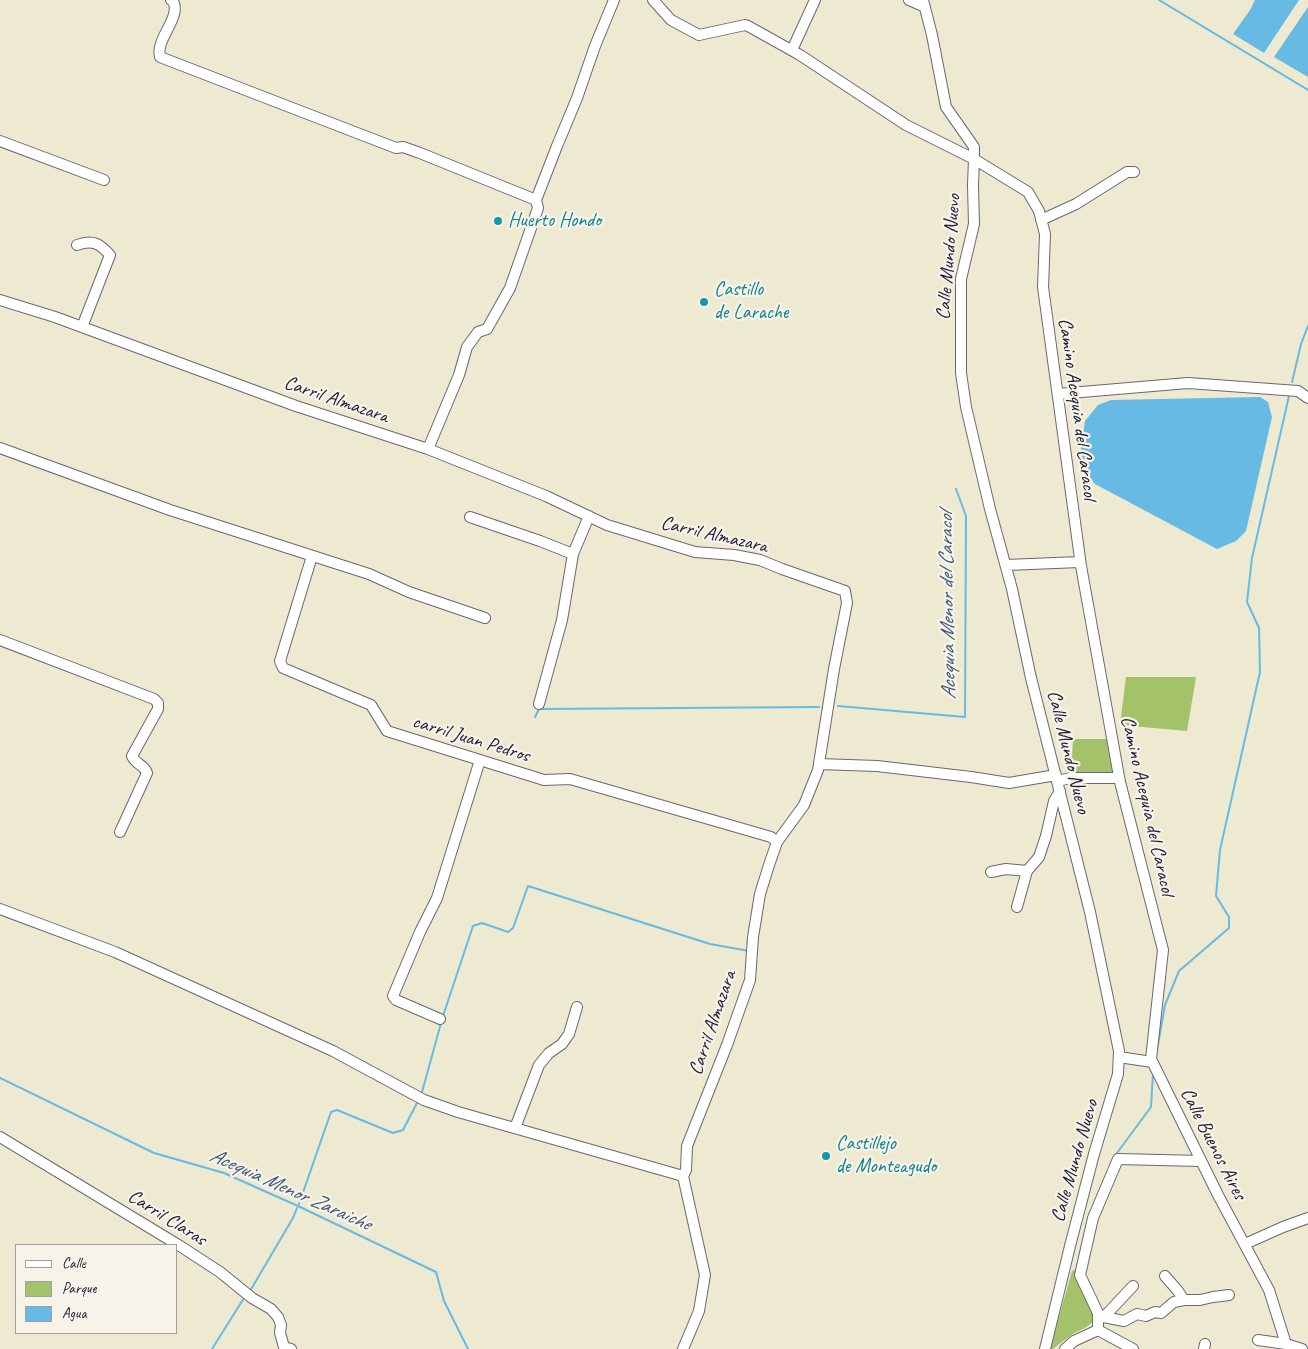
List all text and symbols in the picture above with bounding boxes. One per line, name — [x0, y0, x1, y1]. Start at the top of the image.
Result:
street label: Calle Mundo Nuevo — [932, 193, 966, 321]
place label: Huerto Hondo — [508, 209, 601, 233]
marker: Huerto Hondo — [492, 215, 504, 227]
place label: Castillo de Larache — [714, 278, 788, 325]
marker: Castillo de Larache — [698, 296, 710, 308]
street label: Camino Acequia del Caracol — [1052, 317, 1102, 501]
street label: Carril Almazara — [281, 371, 391, 429]
street label: Carril Almazara — [658, 511, 770, 559]
water label: Acequia Menor del Caracol — [934, 512, 962, 700]
street label: Calle Mundo Nuevo — [1041, 688, 1095, 816]
street label: carril Juan Pedros — [409, 710, 533, 768]
street label: Camino Acequia del Caracol — [1115, 714, 1179, 898]
street label: Carril Almazara — [684, 968, 742, 1078]
street label: Calle Buenos Aires — [1174, 1084, 1252, 1204]
street label: Calle Mundo Nuevo — [1046, 1097, 1104, 1225]
place label: Castillejo de Monteagudo — [836, 1132, 936, 1179]
water label: Acequia Menor Zaraiche — [206, 1143, 374, 1237]
marker: Castillejo de Monteagudo — [820, 1150, 832, 1162]
street label: Carril Claras — [123, 1184, 211, 1252]
legend — [15, 1244, 178, 1334]
text: Calle — [62, 1254, 86, 1273]
text: Parque — [62, 1279, 96, 1298]
text: Agua — [62, 1304, 86, 1323]

